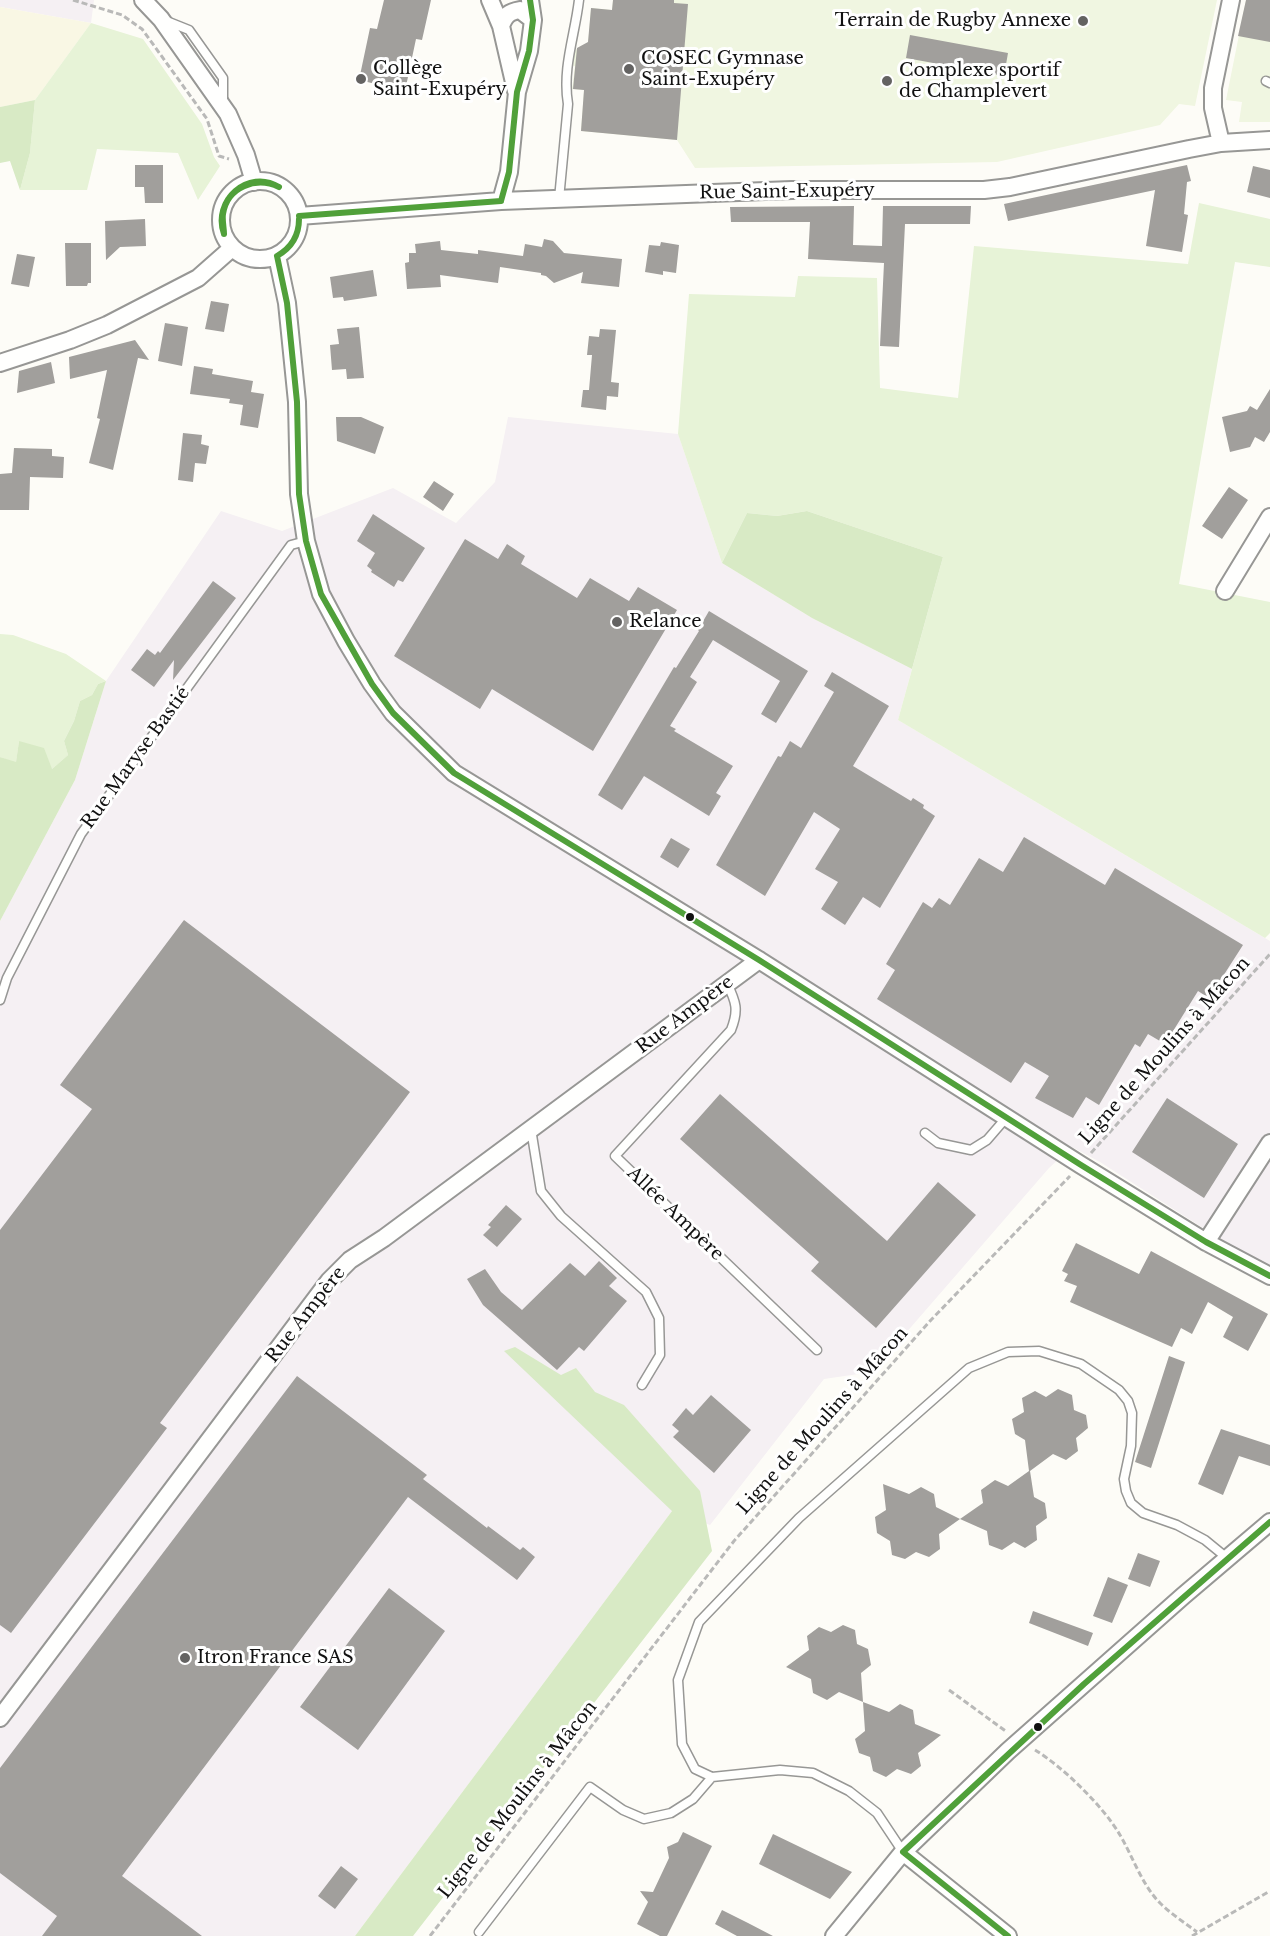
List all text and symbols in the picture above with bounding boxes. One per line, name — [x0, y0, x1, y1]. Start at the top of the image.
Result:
place label: Terrain de Rugby Annexe — [835, 10, 1071, 32]
marker: Terrain de Rugby Annexe — [1076, 14, 1090, 28]
place label: COSEC Gymnase Saint-Exupéry — [641, 48, 804, 90]
place label: Collège Saint-Exupéry — [373, 58, 507, 100]
place label: Complexe sportif de Champlevert — [899, 60, 1060, 103]
marker: COSEC Gymnase Saint-Exupéry — [622, 62, 636, 76]
marker: Collège Saint-Exupéry — [354, 72, 368, 86]
marker: Complexe sportif de Champlevert — [880, 74, 894, 88]
street label: Rue Saint-Exupéry — [699, 180, 875, 204]
place label: Relance — [629, 611, 702, 633]
marker: Relance — [610, 615, 624, 629]
street label: Rue Maryse Bastié — [77, 683, 195, 833]
unlabelled marker — [684, 911, 696, 923]
street label: Ligne de Moulins à Mâcon — [1075, 953, 1255, 1149]
street label: Rue Ampère — [632, 971, 738, 1059]
street label: Allée Ampère — [622, 1163, 728, 1265]
street label: Rue Ampère — [262, 1263, 350, 1367]
street label: Ligne de Moulins à Mâcon — [733, 1323, 913, 1519]
place label: Itron France SAS — [197, 1647, 354, 1669]
marker: Itron France SAS — [178, 1651, 192, 1665]
street label: Ligne de Moulins à Mâcon — [434, 1697, 602, 1903]
unlabelled marker — [1032, 1721, 1044, 1733]

